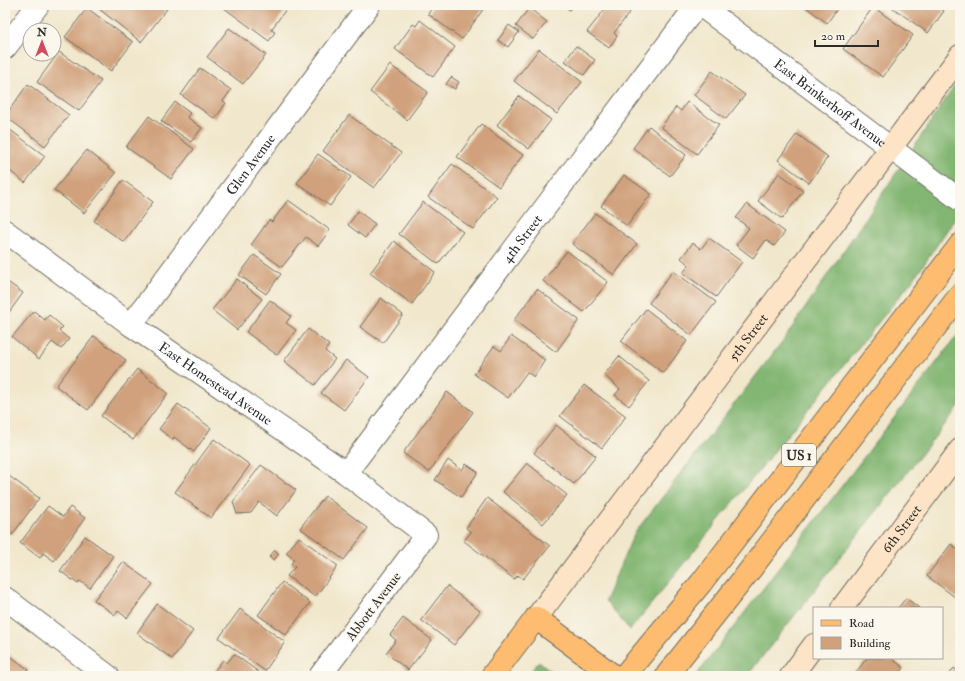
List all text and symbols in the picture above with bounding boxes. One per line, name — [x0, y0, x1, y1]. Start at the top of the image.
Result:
north arrow — [22, 22, 62, 62]
scale bar — [815, 22, 878, 48]
text: N — [36, 26, 48, 39]
text: 20 m — [821, 29, 846, 44]
street label: East Brinkerhoff Avenue — [770, 55, 890, 151]
street label: Glen Avenue — [222, 131, 279, 199]
street label: 4th Street — [499, 211, 546, 266]
street label: 5th Street — [725, 310, 772, 364]
street label: East Homestead Avenue — [155, 339, 276, 429]
road number: US 1 — [782, 444, 816, 466]
street label: 6th Street — [878, 501, 925, 556]
street label: Abbott Avenue — [341, 568, 405, 645]
legend — [813, 607, 943, 659]
text: Road — [849, 616, 874, 631]
text: Building — [849, 636, 892, 651]

